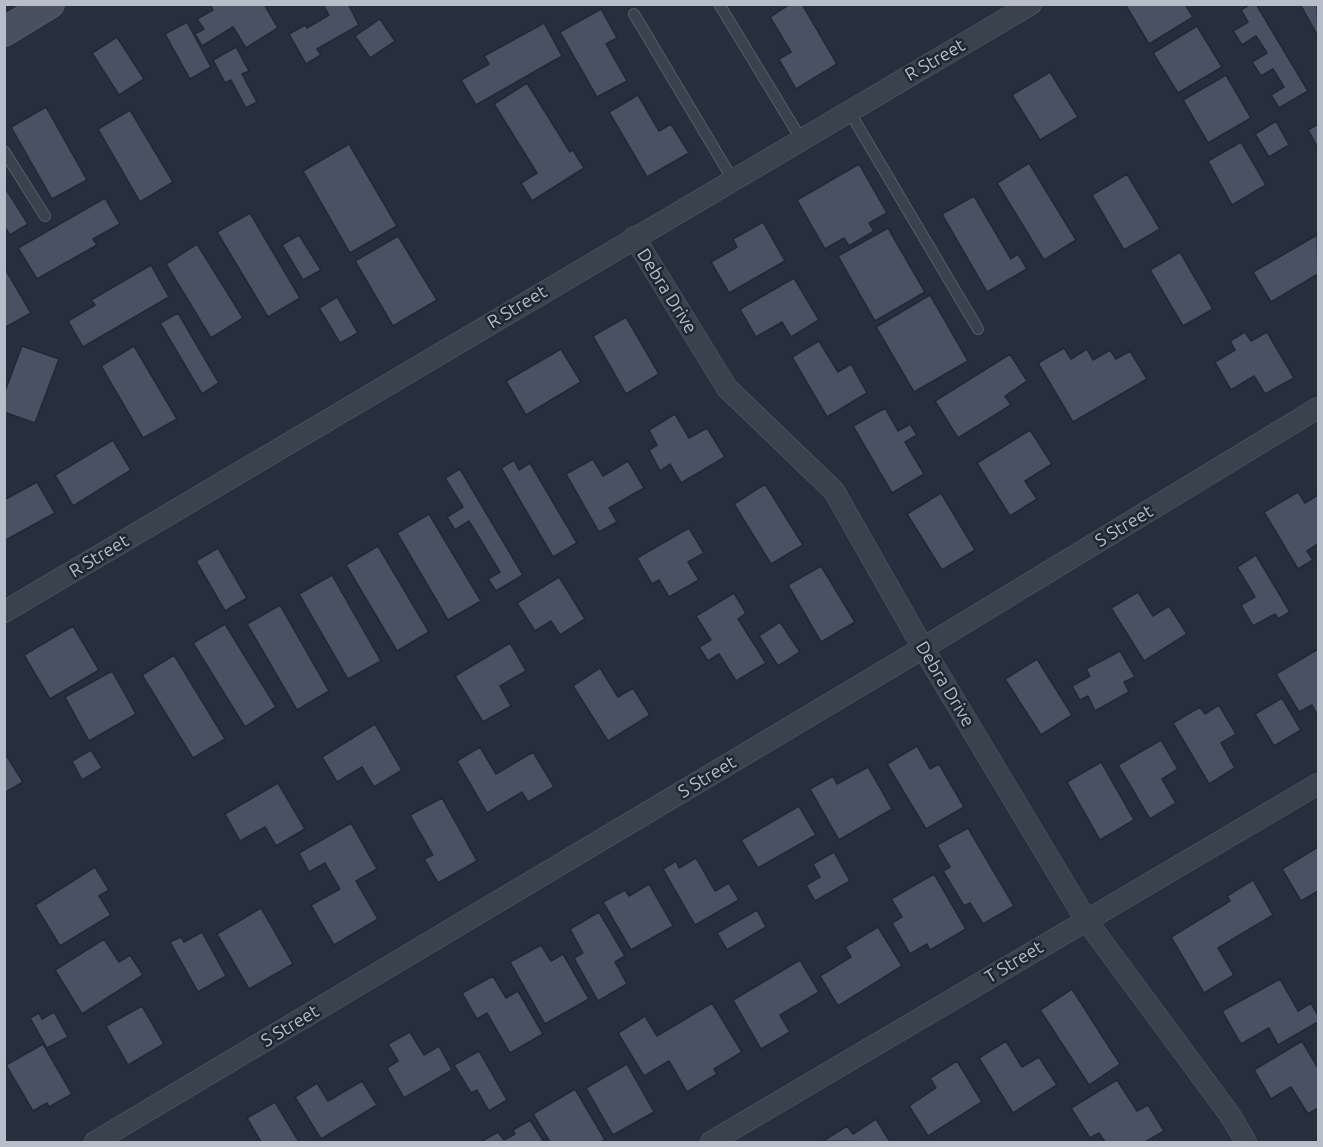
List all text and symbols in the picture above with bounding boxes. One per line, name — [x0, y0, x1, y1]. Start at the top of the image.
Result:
street label: R Street — [901, 34, 969, 86]
street label: Debra Drive — [632, 245, 702, 337]
street label: R Street — [483, 281, 551, 333]
street label: S Street — [1091, 500, 1157, 552]
street label: R Street — [65, 530, 133, 582]
street label: Debra Drive — [911, 637, 979, 731]
street label: S Street — [674, 751, 740, 803]
street label: T Street — [981, 936, 1047, 988]
street label: S Street — [257, 1000, 323, 1052]

